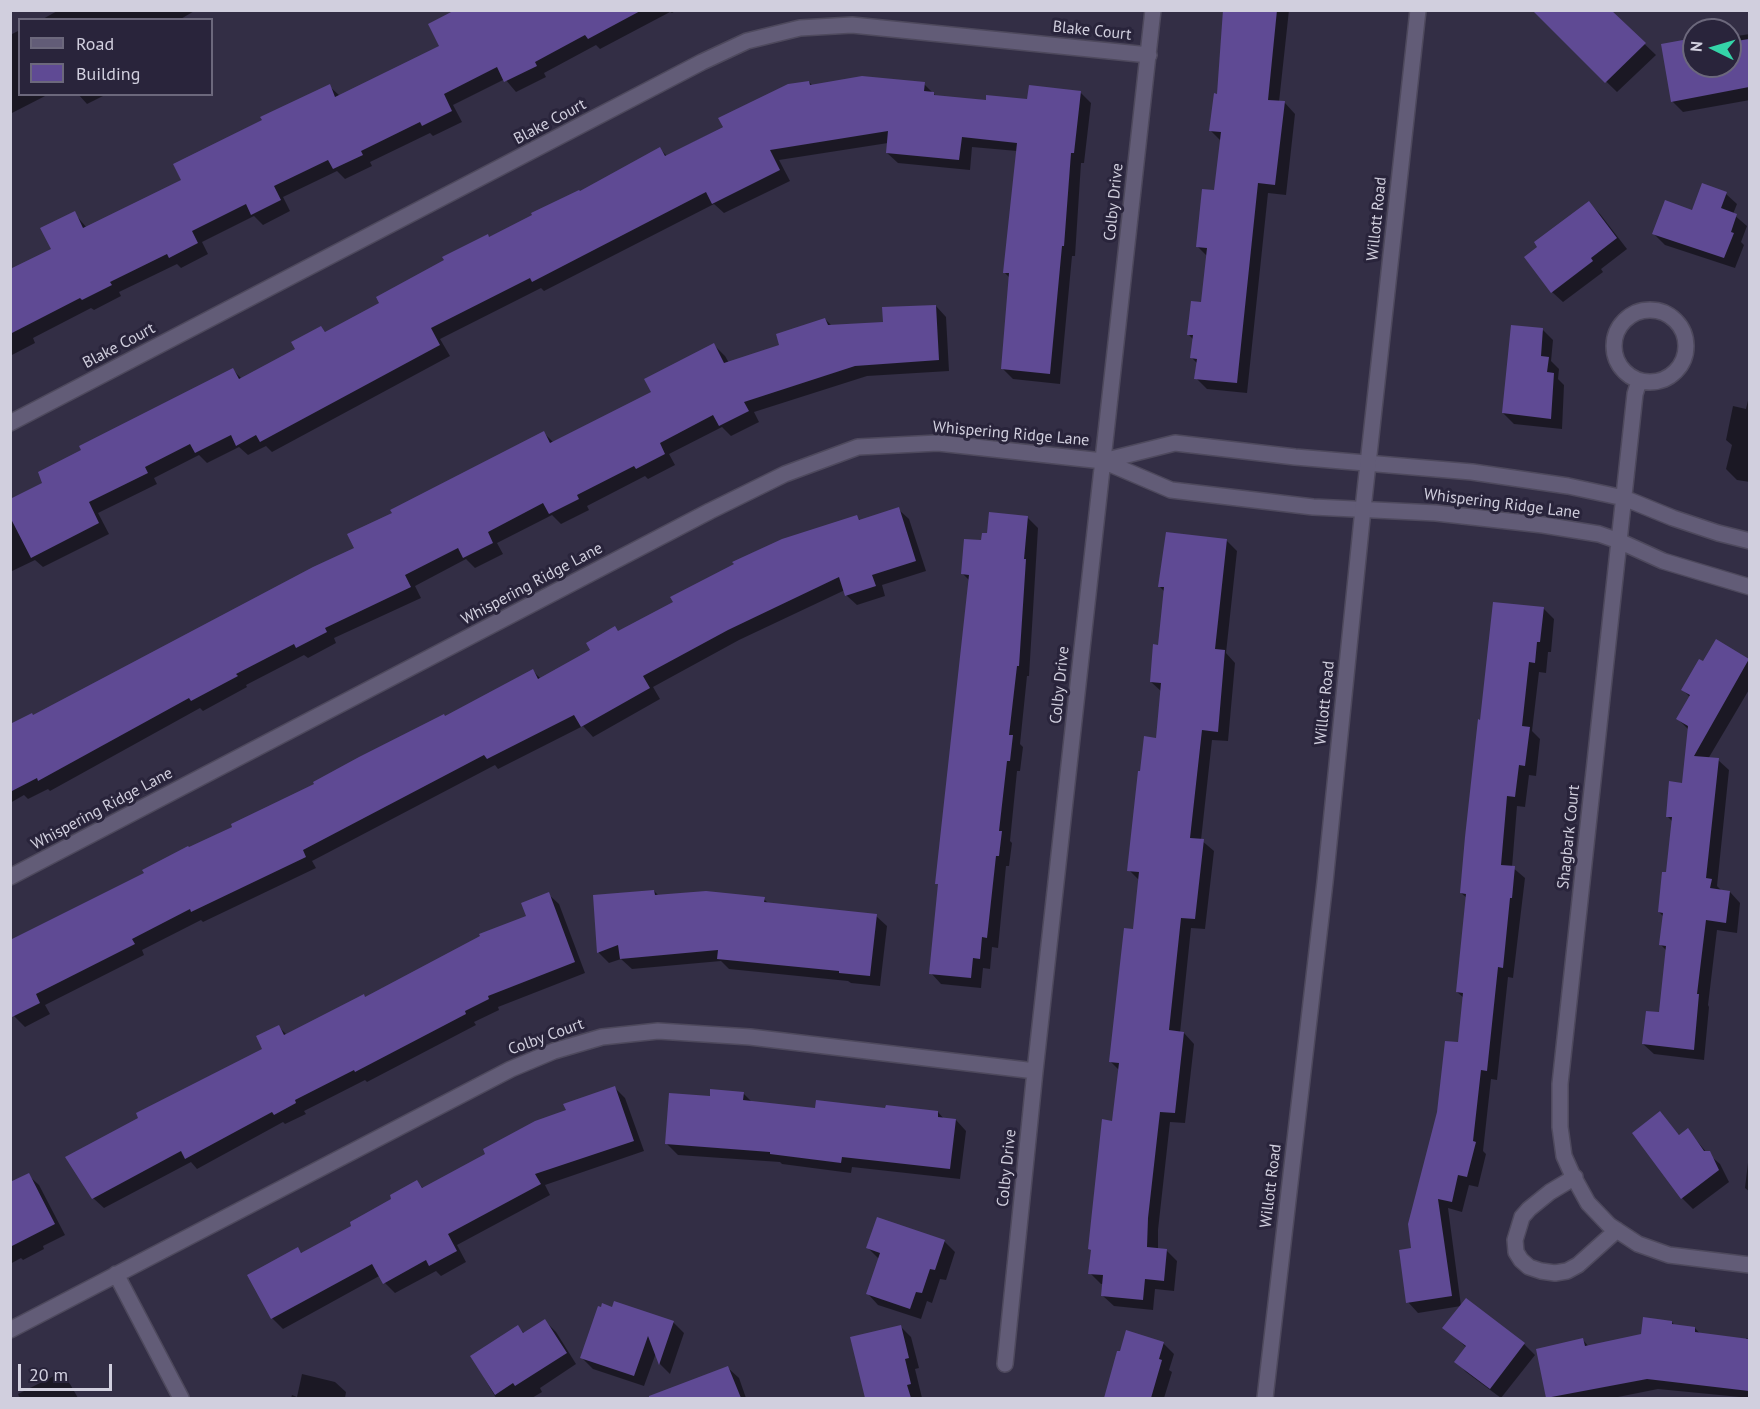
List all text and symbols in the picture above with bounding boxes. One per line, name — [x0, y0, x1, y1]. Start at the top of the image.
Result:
street label: Blake Court — [1052, 17, 1132, 45]
legend — [18, 18, 213, 96]
north arrow — [1682, 18, 1742, 78]
text: Road — [76, 32, 114, 55]
text: N — [1686, 41, 1706, 53]
text: Building — [76, 62, 140, 85]
street label: Blake Court — [511, 95, 589, 149]
street label: Colby Drive — [1100, 162, 1128, 242]
street label: Willott Road — [1363, 176, 1391, 262]
street label: Blake Court — [80, 319, 158, 373]
street label: Whispering Ridge Lane — [932, 418, 1090, 450]
street label: Whispering Ridge Lane — [1423, 485, 1581, 523]
street label: Whispering Ridge Lane — [458, 539, 606, 629]
street label: Colby Drive — [1046, 645, 1074, 725]
street label: Willott Road — [1311, 660, 1339, 746]
street label: Whispering Ridge Lane — [28, 764, 176, 854]
street label: Shagbark Court — [1554, 784, 1584, 890]
street label: Colby Court — [506, 1014, 586, 1060]
street label: Colby Drive — [993, 1128, 1021, 1208]
street label: Willott Road — [1256, 1143, 1286, 1229]
scale bar — [21, 1352, 116, 1390]
text: 20 m — [29, 1363, 68, 1386]

